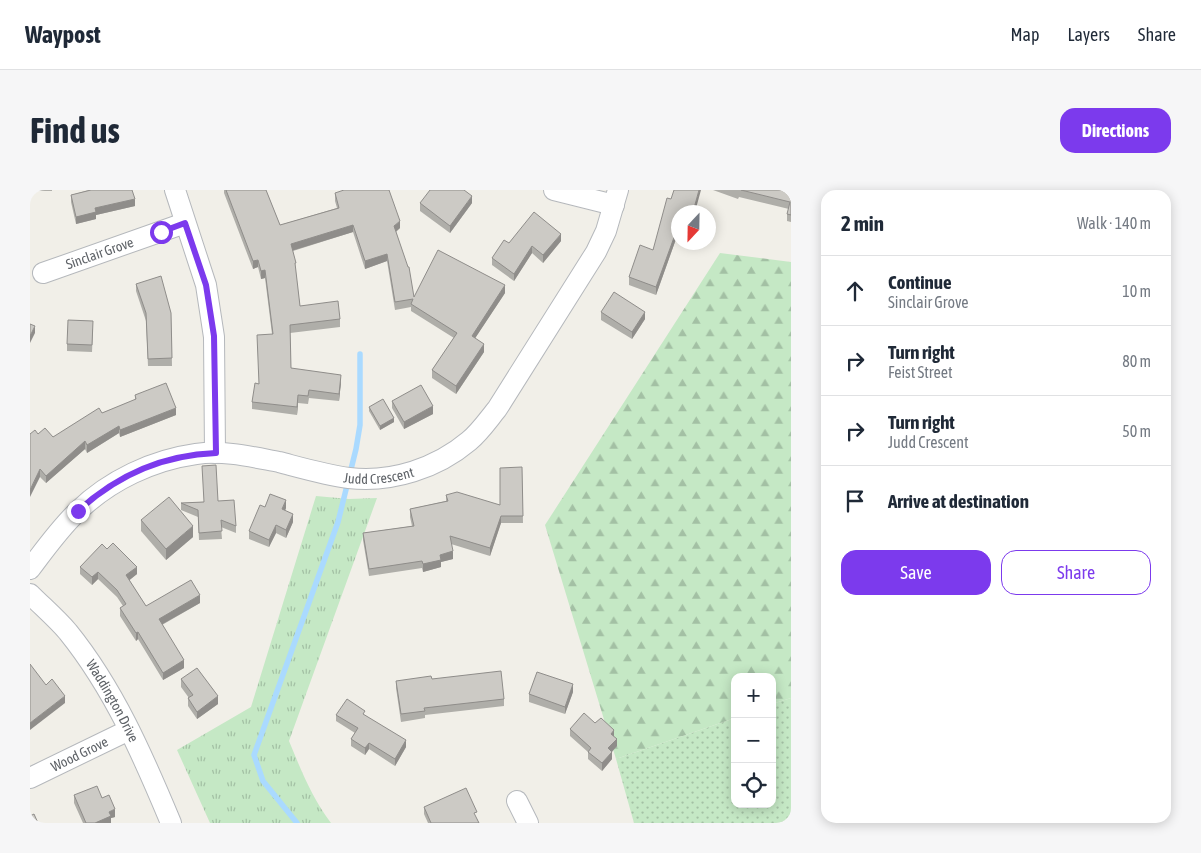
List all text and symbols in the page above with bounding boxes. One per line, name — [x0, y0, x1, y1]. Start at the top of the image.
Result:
text: Waypost — [25, 21, 101, 48]
text: Map — [1010, 24, 1039, 45]
text: Layers — [1067, 24, 1110, 45]
text: Share — [1138, 24, 1176, 45]
button: Directions — [1060, 108, 1171, 153]
text: Find us — [30, 110, 120, 150]
north arrow — [671, 205, 716, 250]
text: 2 min — [841, 211, 884, 235]
text: Walk · 140 m — [1077, 214, 1151, 232]
route start — [150, 221, 173, 244]
street label: Sinclair Grove — [64, 234, 136, 272]
text: Continue — [888, 271, 952, 293]
icon: ahead — [841, 277, 869, 305]
text: 10 m — [1122, 282, 1151, 300]
text: Sinclair Grove — [888, 293, 969, 311]
text: Turn right — [888, 341, 955, 363]
icon: right — [841, 347, 869, 375]
text: 80 m — [1122, 352, 1151, 370]
text: Feist Street — [888, 363, 953, 381]
text: Turn right — [888, 411, 955, 433]
icon: right — [841, 417, 869, 445]
text: 50 m — [1122, 422, 1151, 440]
text: Judd Crescent — [888, 433, 969, 451]
street label: Judd Crescent — [342, 464, 416, 487]
icon: arrive — [841, 487, 869, 515]
text: Arrive at destination — [888, 490, 1029, 512]
route end — [67, 500, 90, 523]
button: Save — [841, 550, 991, 595]
button: Share — [1001, 550, 1151, 595]
street label: Waddington Drive — [83, 657, 142, 745]
map controls — [731, 673, 776, 808]
button: + — [731, 673, 776, 718]
button: − — [731, 718, 776, 763]
street label: Wood Grove — [48, 733, 111, 775]
button: locate — [731, 763, 776, 808]

